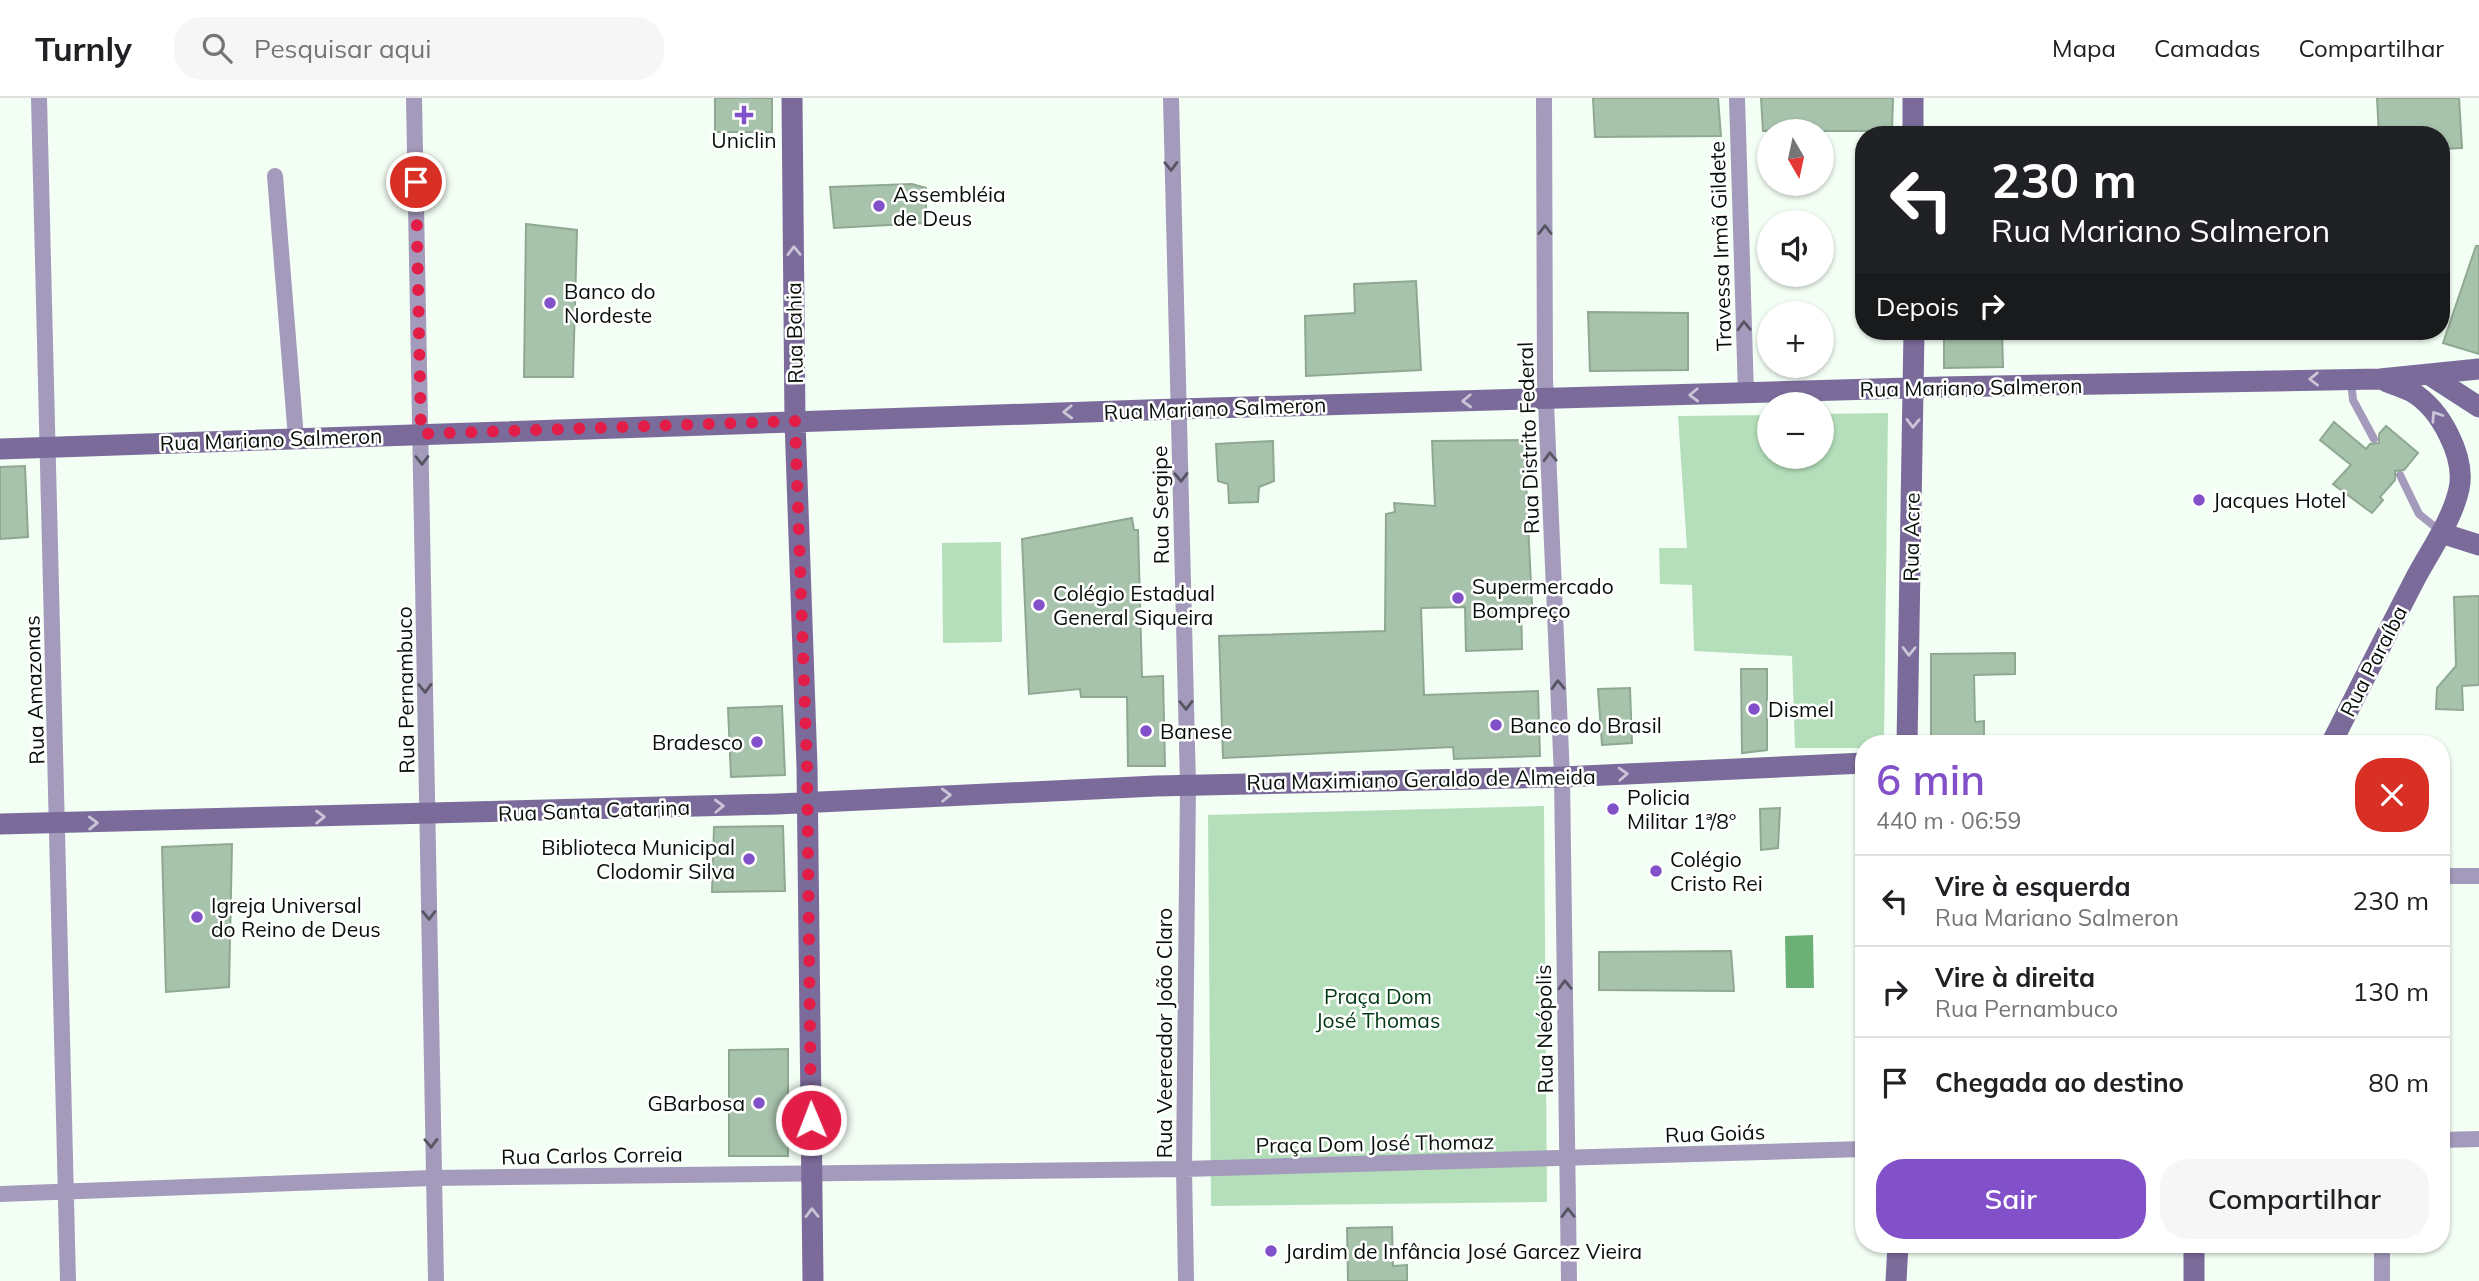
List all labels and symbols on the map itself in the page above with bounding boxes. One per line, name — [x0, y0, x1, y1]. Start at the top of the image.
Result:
marker: Uniclin — [734, 105, 754, 125]
north arrow — [1757, 119, 1834, 196]
place label: Uniclin — [711, 127, 777, 153]
street label: Travessa Irmã Gildete — [1703, 141, 1737, 351]
pin — [386, 152, 446, 212]
one-way arrow — [1164, 161, 1179, 172]
place label: Assembléia de Deus — [893, 181, 1006, 231]
marker: Assembléia de Deus — [871, 198, 887, 214]
one-way arrow — [1537, 224, 1553, 235]
one-way arrow — [786, 245, 802, 255]
place label: Banco do Nordeste — [564, 278, 655, 328]
street label: Rua Bahia — [780, 282, 808, 384]
marker: Banco do Nordeste — [542, 295, 558, 311]
one-way arrow — [1736, 320, 1751, 331]
street label: Rua Distrito Federal — [1512, 341, 1544, 535]
one-way arrow — [2308, 371, 2318, 387]
street label: Rua Mariano Salmeron — [1859, 372, 2083, 402]
one-way arrow — [1689, 387, 1699, 403]
street label: Rua Mariano Salmeron — [1103, 391, 1327, 425]
one-way arrow — [1461, 393, 1472, 409]
one-way arrow — [1062, 405, 1073, 420]
one-way arrow — [2432, 411, 2444, 424]
one-way arrow — [1905, 419, 1921, 429]
street label: Rua Mariano Salmeron — [159, 422, 383, 456]
street label: Rua Sergipe — [1146, 446, 1174, 564]
one-way arrow — [1542, 451, 1557, 462]
one-way arrow — [414, 455, 429, 466]
one-way arrow — [1173, 472, 1188, 483]
place label: Jacques Hotel — [2213, 487, 2346, 513]
street label: Rua Acre — [1897, 492, 1925, 582]
marker: Jacques Hotel — [2191, 492, 2207, 508]
place label: Supermercado Bompreço — [1472, 573, 1614, 623]
place label: Colégio Estadual General Siqueira — [1053, 580, 1215, 630]
marker: Supermercado Bompreço — [1450, 590, 1466, 606]
marker: Colégio Estadual General Siqueira — [1031, 597, 1047, 613]
street label: Rua Paraíba — [2334, 601, 2412, 721]
street label: Rua Pernambuco — [391, 606, 419, 774]
street label: Rua Amazonas — [18, 615, 50, 765]
one-way arrow — [1901, 646, 1916, 657]
one-way arrow — [1551, 679, 1566, 690]
one-way arrow — [418, 682, 433, 693]
place label: Dismel — [1768, 696, 1834, 722]
one-way arrow — [1178, 700, 1194, 710]
marker: Dismel — [1746, 701, 1762, 717]
place label: Banco do Brasil — [1510, 712, 1662, 738]
marker: Banco do Brasil — [1488, 717, 1504, 733]
place label: Banese — [1160, 718, 1232, 744]
marker: Banese — [1138, 723, 1154, 739]
place label: Bradesco — [652, 729, 743, 755]
marker: Bradesco — [749, 734, 765, 750]
street label: Rua Maximiano Geraldo de Almeida — [1246, 763, 1596, 795]
one-way arrow — [1618, 767, 1629, 782]
place label: Policia Militar 1ª/8º — [1627, 784, 1736, 834]
one-way arrow — [941, 788, 952, 803]
street label: Rua Santa Catarina — [497, 794, 691, 826]
one-way arrow — [714, 798, 725, 813]
marker: Policia Militar 1ª/8º — [1605, 801, 1621, 817]
one-way arrow — [315, 810, 326, 825]
one-way arrow — [87, 815, 98, 830]
place label: Biblioteca Municipal Clodomir Silva — [541, 834, 735, 884]
place label: Colégio Cristo Rei — [1670, 846, 1763, 896]
marker: Biblioteca Municipal Clodomir Silva — [741, 851, 757, 867]
marker: Colégio Cristo Rei — [1648, 863, 1664, 879]
place label: Igreja Universal do Reino de Deus — [211, 892, 381, 942]
street label: Rua Veereador João Claro — [1151, 908, 1177, 1158]
marker: Igreja Universal do Reino de Deus — [189, 909, 205, 925]
one-way arrow — [421, 910, 437, 921]
street label: Rua Neópolis — [1530, 964, 1558, 1094]
one-way arrow — [1557, 980, 1573, 990]
park label: Praça Dom José Thomas — [1316, 983, 1440, 1033]
position arrow — [774, 1083, 848, 1157]
place label: GBarbosa — [648, 1090, 745, 1116]
marker: GBarbosa — [751, 1095, 767, 1111]
street label: Rua Goiás — [1665, 1118, 1765, 1148]
street label: Praça Dom José Thomaz — [1255, 1128, 1495, 1158]
one-way arrow — [423, 1138, 439, 1148]
street label: Rua Carlos Correia — [501, 1140, 683, 1170]
one-way arrow — [804, 1207, 819, 1218]
one-way arrow — [1561, 1207, 1576, 1218]
place label: Jardim de Infância José Garcez Vieira — [1285, 1238, 1642, 1264]
marker: Jardim de Infância José Garcez Vieira — [1263, 1243, 1279, 1259]

